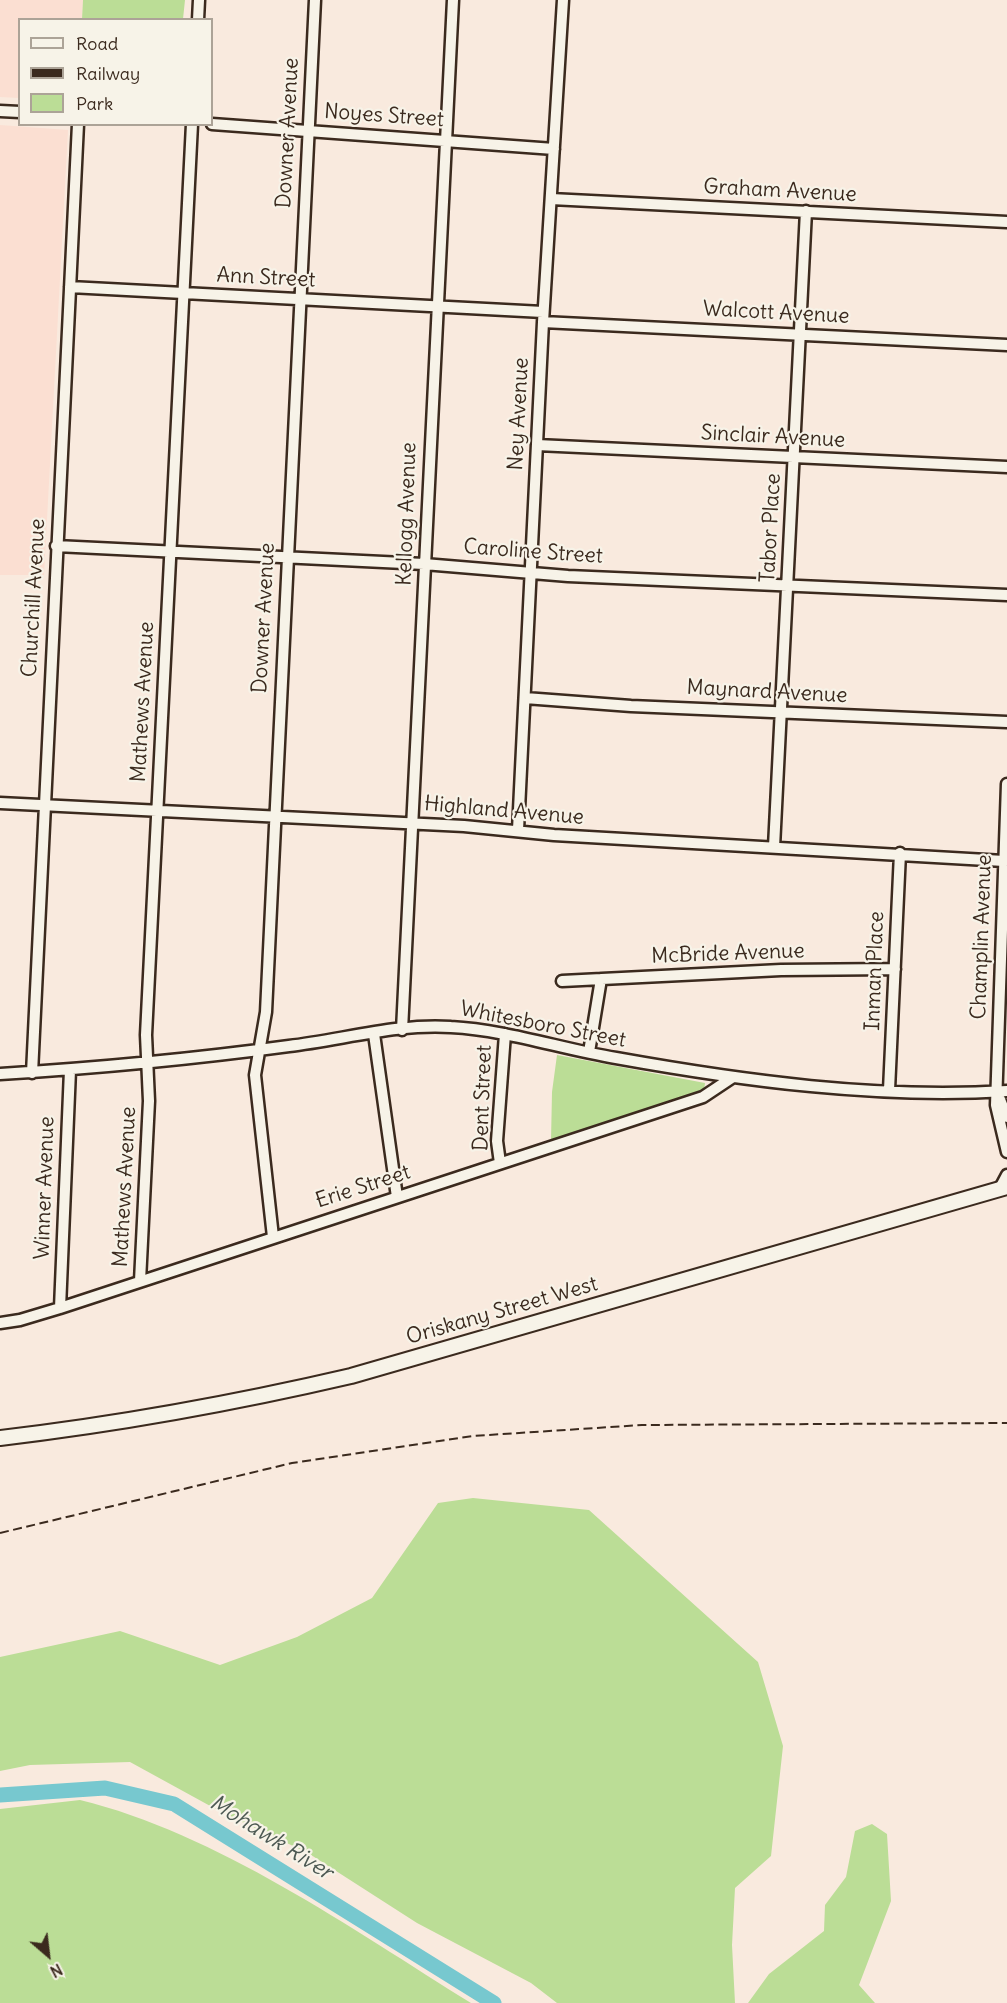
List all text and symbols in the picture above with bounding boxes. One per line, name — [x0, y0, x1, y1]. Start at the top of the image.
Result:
legend — [18, 18, 213, 126]
text: Road — [76, 32, 118, 55]
street label: Downer Avenue — [271, 57, 305, 209]
text: Railway — [76, 62, 140, 85]
text: Park — [76, 92, 113, 115]
street label: Noyes Street — [323, 99, 445, 133]
street label: Graham Avenue — [703, 174, 857, 208]
street label: Ann Street — [216, 263, 316, 293]
street label: Walcott Avenue — [702, 297, 850, 329]
street label: Ney Avenue — [503, 357, 535, 471]
street label: Sinclair Avenue — [700, 421, 846, 453]
street label: Kellogg Avenue — [392, 442, 422, 586]
street label: Tabor Place — [756, 473, 786, 583]
street label: Churchill Avenue — [17, 518, 51, 678]
street label: Caroline Street — [462, 535, 604, 569]
street label: Downer Avenue — [247, 542, 281, 694]
street label: Mathews Avenue — [126, 621, 160, 783]
street label: Maynard Avenue — [686, 675, 848, 709]
street label: Highland Avenue — [423, 791, 585, 831]
street label: Champlin Avenue — [967, 854, 997, 1020]
street label: Inman Place — [860, 911, 890, 1031]
street label: McBride Avenue — [651, 939, 805, 969]
street label: Whitesboro Street — [458, 997, 628, 1053]
street label: Dent Street — [469, 1044, 497, 1152]
street label: Mathews Avenue — [108, 1106, 142, 1268]
street label: Winner Avenue — [30, 1116, 60, 1260]
street label: Erie Street — [313, 1160, 413, 1214]
street label: Oriskany Street West — [403, 1272, 601, 1350]
water label: Mohawk River — [205, 1790, 337, 1886]
north arrow — [18, 1925, 78, 1985]
text: N — [47, 1959, 66, 1982]

